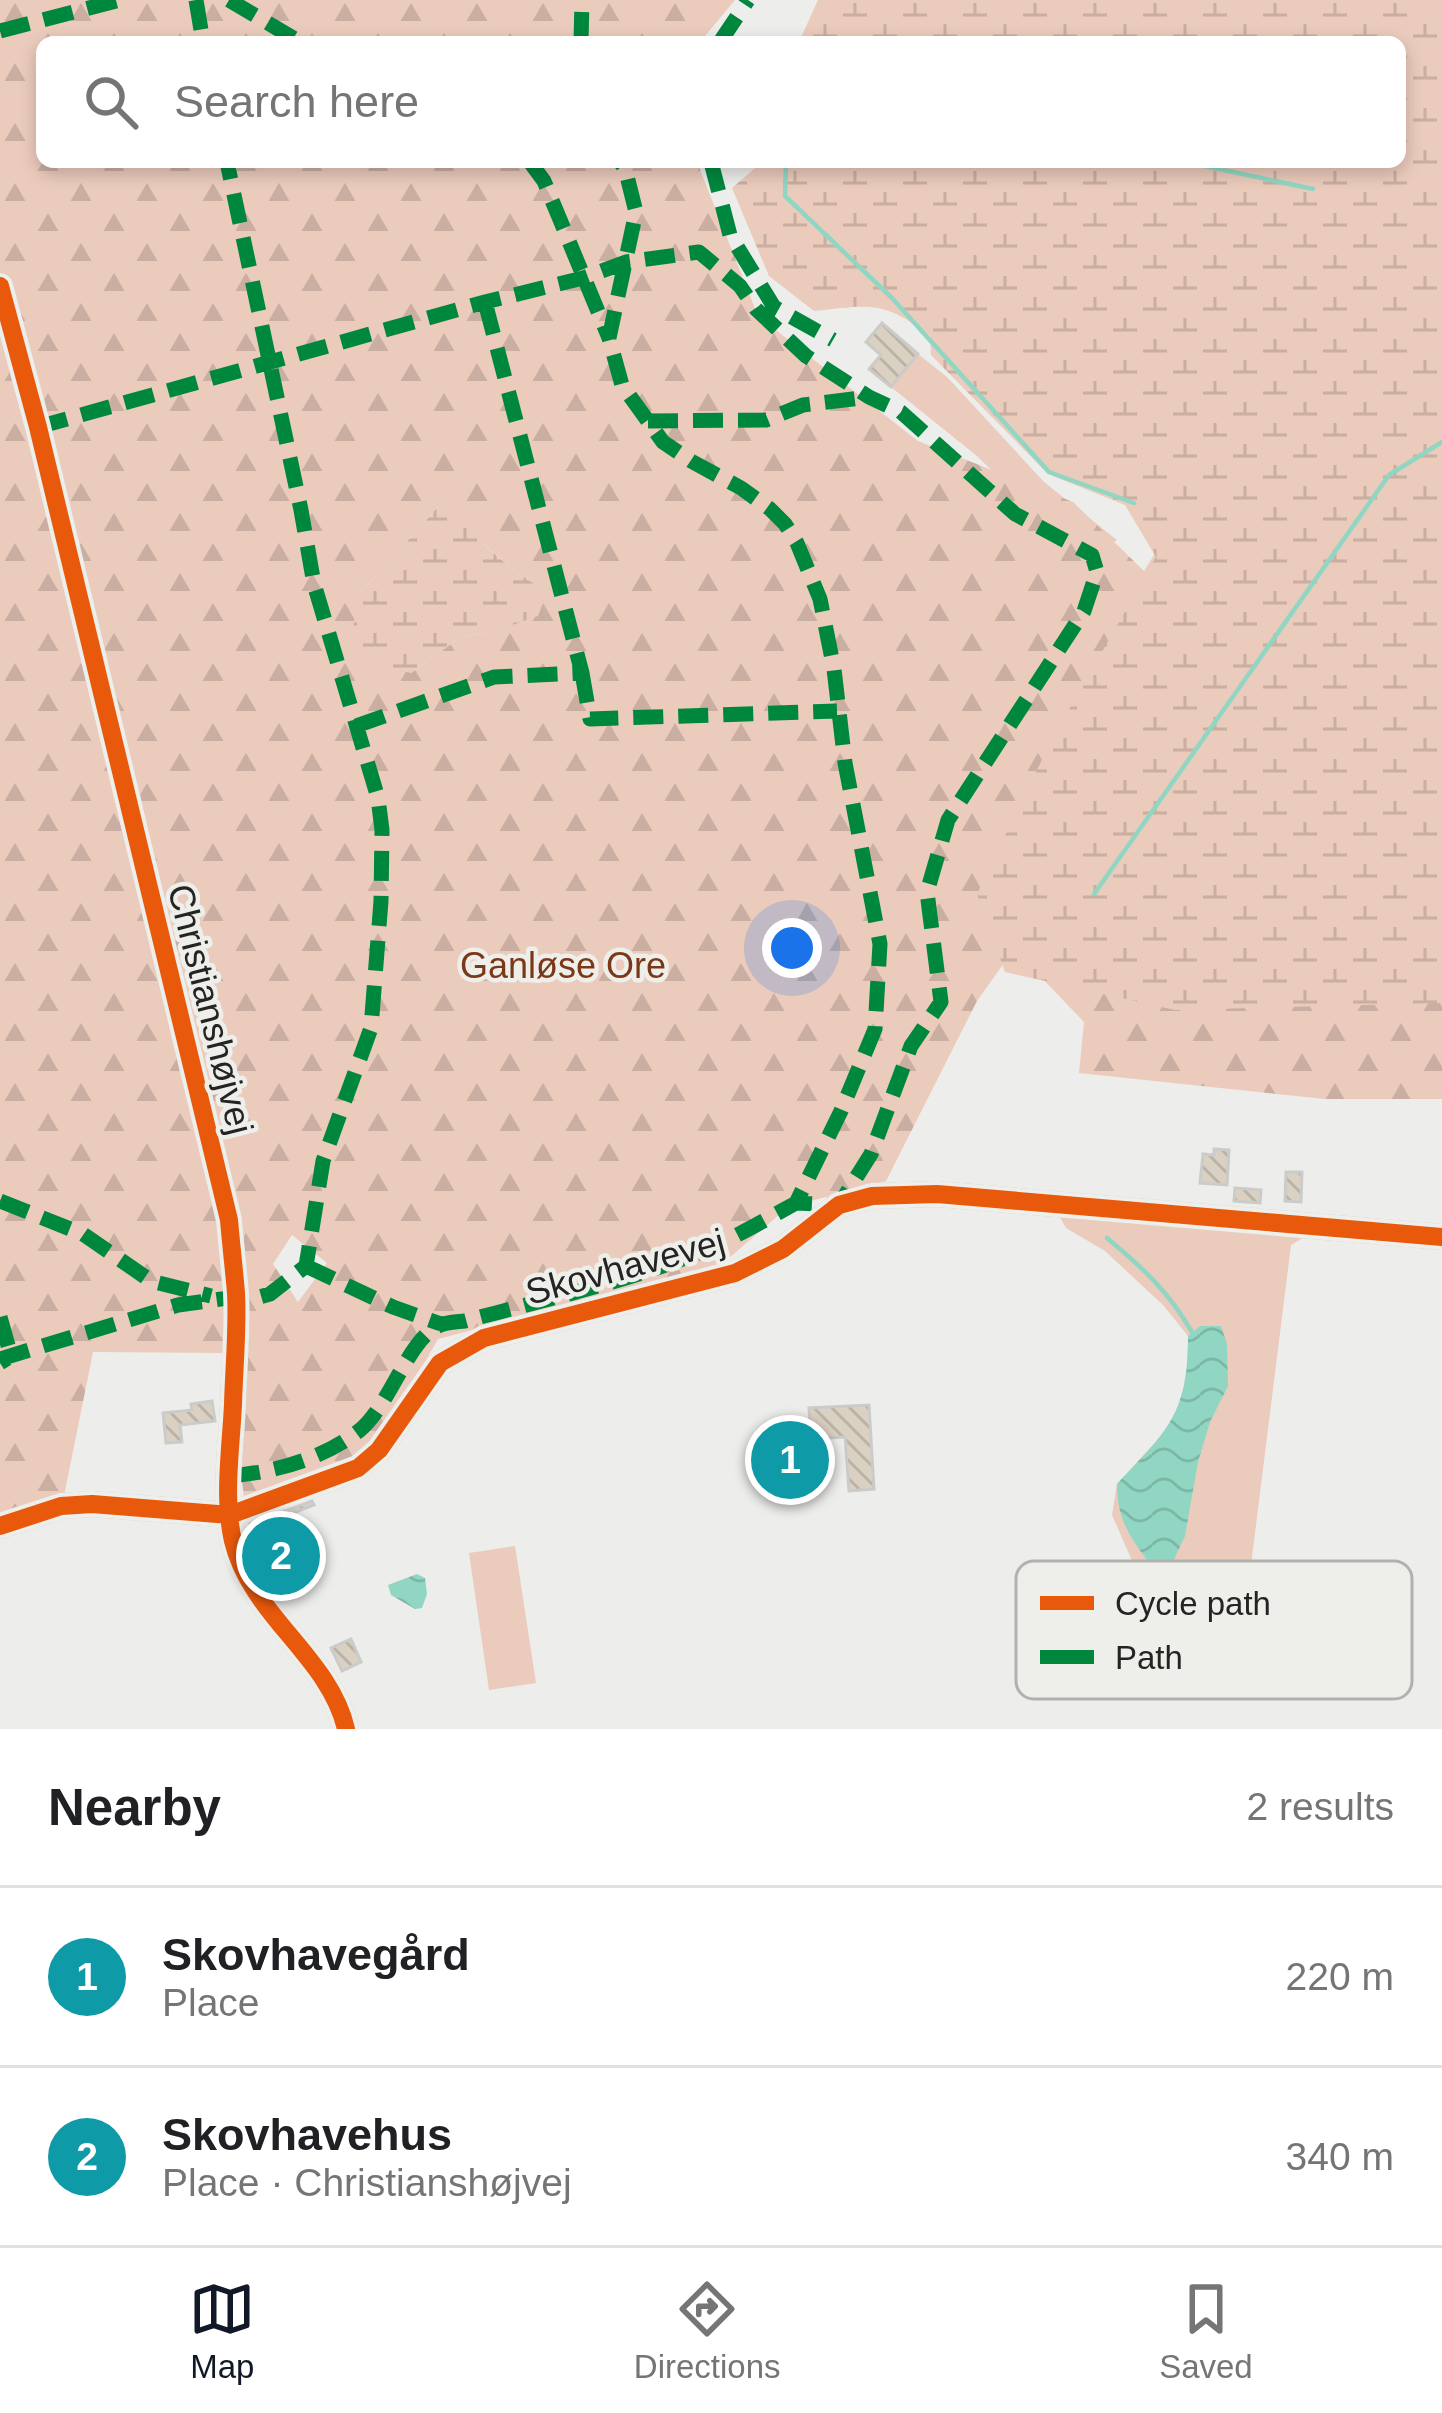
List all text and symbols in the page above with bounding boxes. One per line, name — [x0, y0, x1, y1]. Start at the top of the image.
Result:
search box — [36, 36, 1406, 168]
icon: search — [78, 69, 144, 135]
text: Search here — [174, 76, 419, 127]
street label: Christianshøjvej — [160, 880, 261, 1138]
your location — [762, 918, 822, 978]
park label: Ganløse Ore — [460, 945, 666, 986]
street label: Skovhavevej — [521, 1220, 729, 1313]
pin: 1 — [751, 1415, 829, 1505]
pin: 2 — [242, 1511, 320, 1601]
legend — [1016, 1561, 1412, 1699]
text: Cycle path — [1115, 1585, 1271, 1622]
text: Path — [1115, 1639, 1183, 1676]
text: Nearby — [48, 1779, 221, 1836]
text: 2 results — [1247, 1785, 1394, 1828]
text: Skovhavegård — [162, 1929, 470, 1980]
text: 1 — [76, 1955, 98, 1998]
text: 220 m — [1286, 1955, 1394, 1998]
text: Place — [162, 1981, 260, 2024]
text: Skovhavehus — [162, 2109, 452, 2160]
text: 2 — [76, 2135, 98, 2178]
text: 340 m — [1286, 2135, 1394, 2178]
text: Place · Christianshøjvej — [162, 2161, 572, 2204]
tab: Map — [189, 2276, 255, 2386]
tab: Directions — [634, 2276, 781, 2386]
tab: Saved — [1159, 2276, 1253, 2386]

